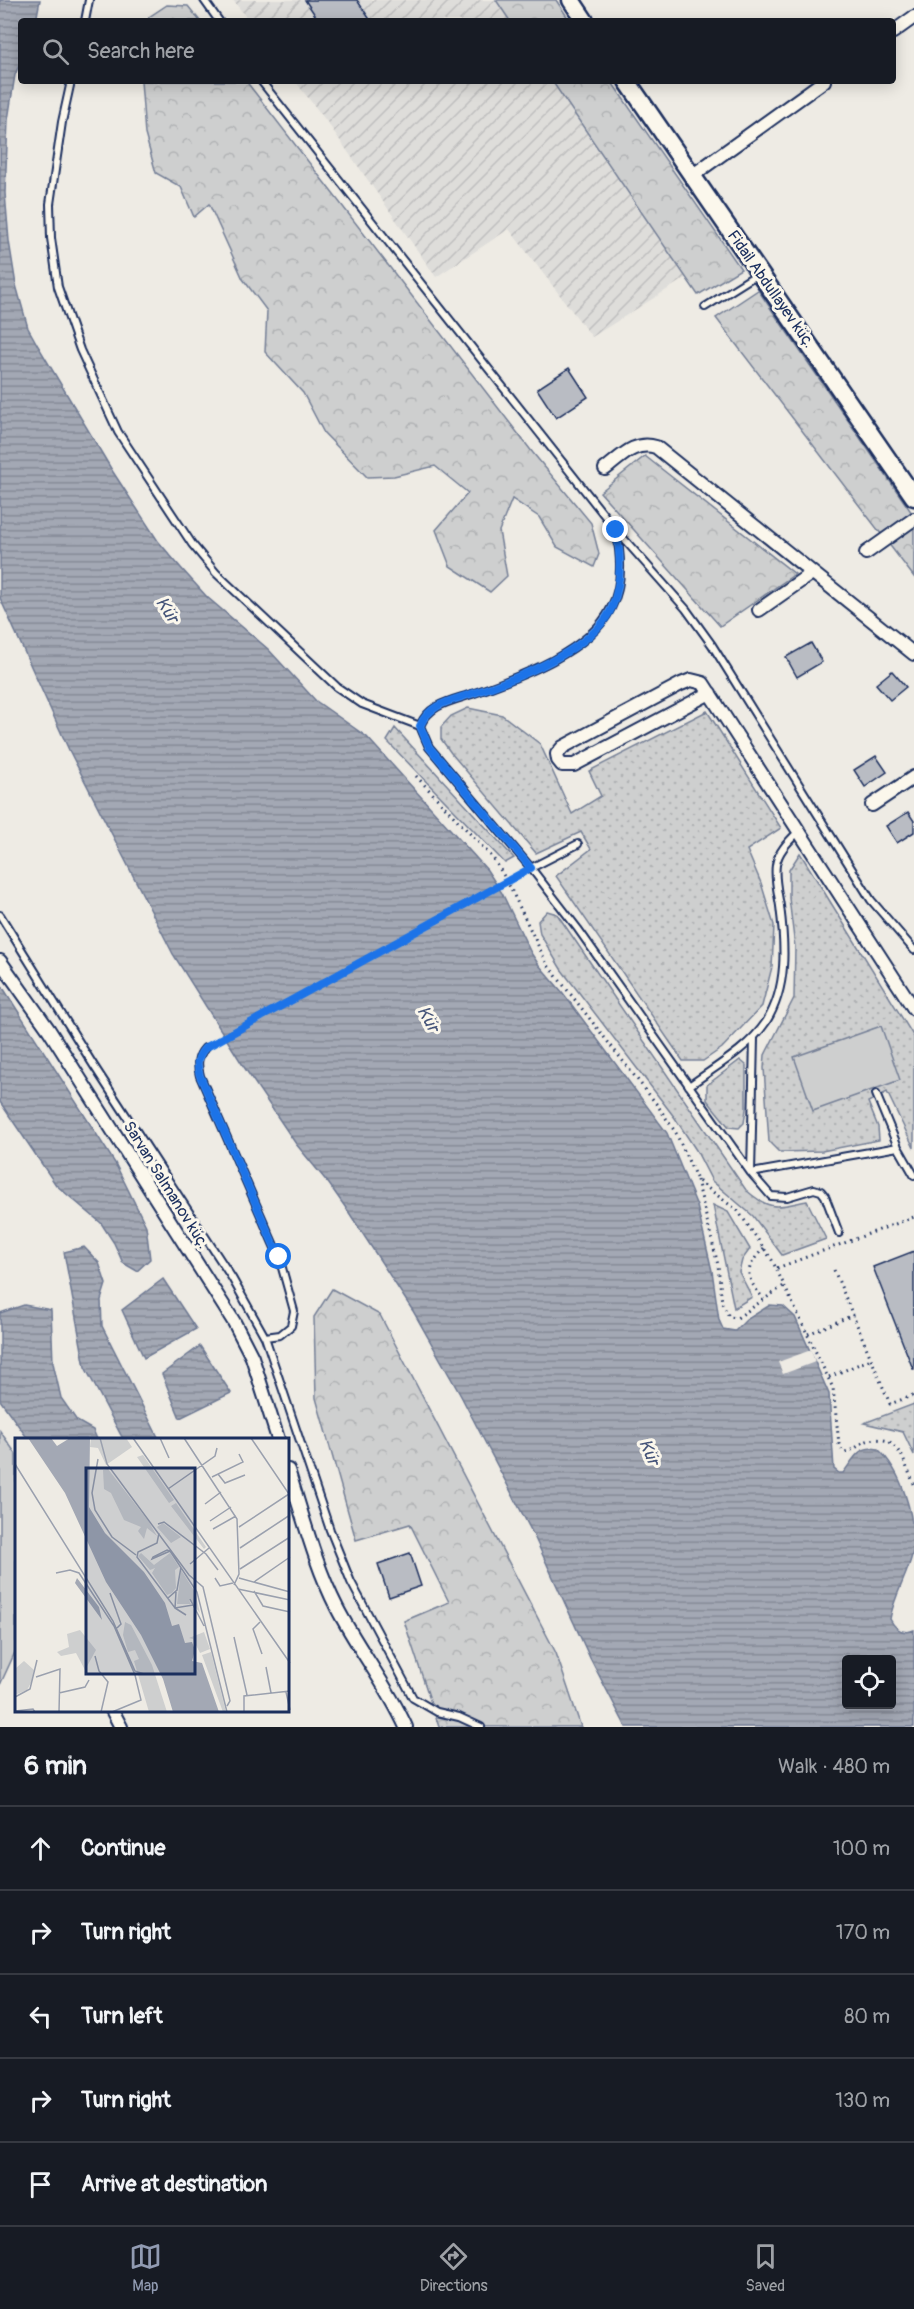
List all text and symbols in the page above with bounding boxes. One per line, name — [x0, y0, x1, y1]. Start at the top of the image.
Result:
search box — [18, 18, 896, 84]
icon: search — [39, 35, 72, 68]
text: Search here — [87, 37, 194, 65]
street label: Fidail Abdullayev küç. — [723, 226, 819, 352]
route end — [602, 516, 628, 542]
water label: Kür — [150, 593, 185, 630]
water label: Kür — [411, 1002, 446, 1038]
street label: Sarvan Salmanov küç. — [119, 1118, 213, 1252]
route start — [265, 1243, 291, 1269]
water label: Kür — [633, 1435, 666, 1471]
inset map — [15, 1438, 290, 1712]
map controls — [842, 1655, 896, 1709]
button: locate — [842, 1655, 896, 1709]
text: 6 min — [24, 1750, 87, 1782]
text: Walk · 480 m — [778, 1754, 890, 1779]
icon: ahead — [24, 1832, 57, 1865]
text: Continue — [81, 1834, 165, 1862]
text: 100 m — [833, 1836, 890, 1861]
icon: right — [24, 1916, 57, 1949]
text: Turn right — [81, 1918, 171, 1946]
text: 170 m — [836, 1920, 890, 1945]
icon: left — [24, 2000, 57, 2033]
text: Turn left — [81, 2002, 163, 2030]
text: 80 m — [844, 2004, 890, 2029]
icon: right — [24, 2084, 57, 2117]
text: Turn right — [81, 2086, 171, 2114]
text: 130 m — [835, 2088, 890, 2113]
icon: arrive — [24, 2168, 57, 2201]
text: Arrive at destination — [81, 2170, 267, 2198]
tab: Map — [129, 2240, 162, 2296]
tab: Directions — [420, 2240, 488, 2296]
tab: Saved — [745, 2240, 785, 2296]

